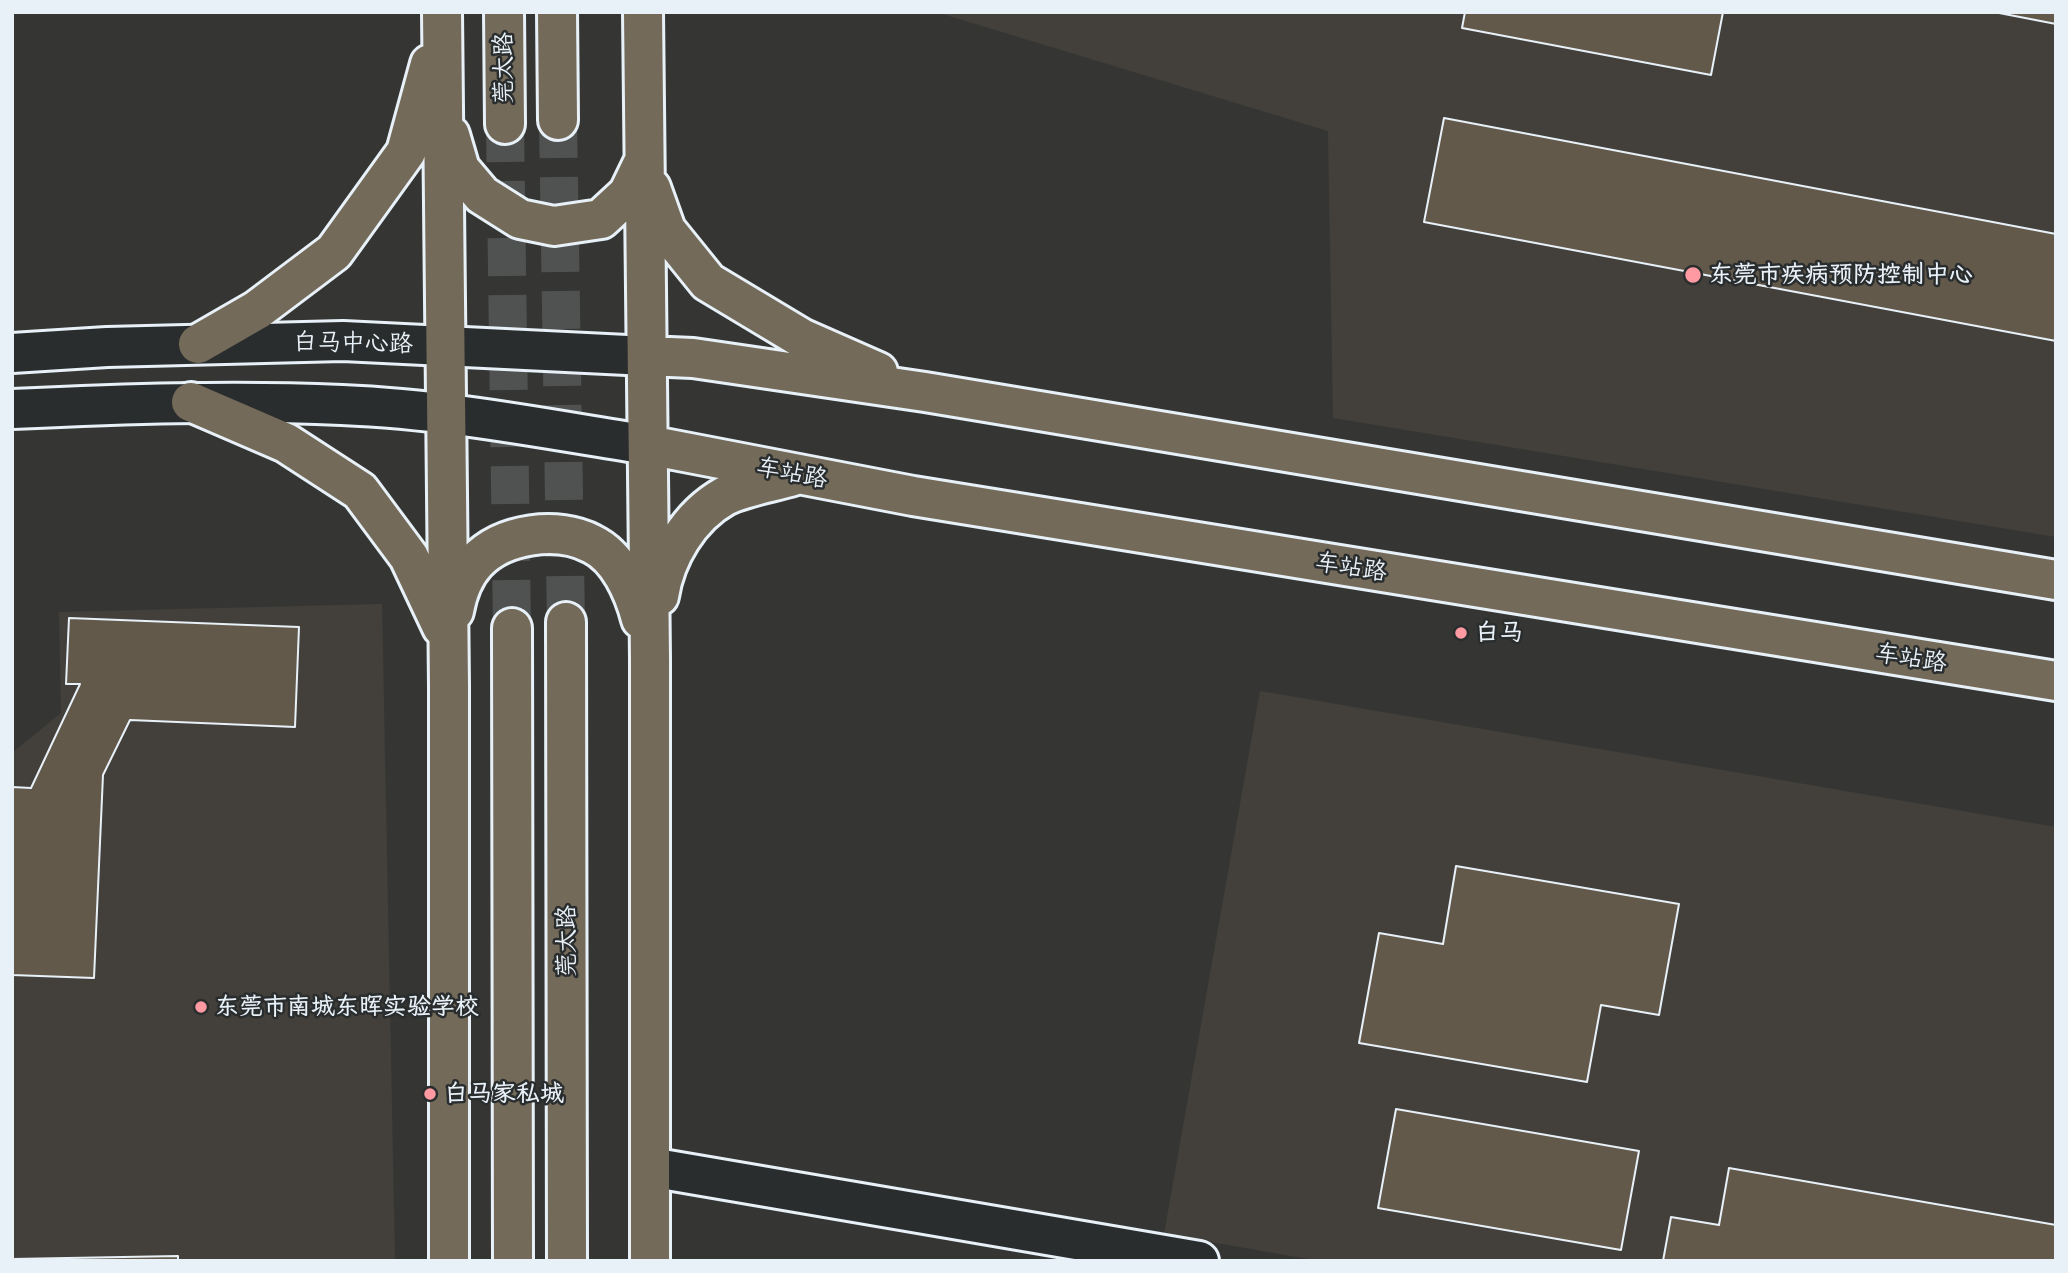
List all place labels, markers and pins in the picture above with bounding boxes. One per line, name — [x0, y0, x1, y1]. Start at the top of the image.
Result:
place label: 东莞市疾病预防控制中心 — [1709, 261, 1973, 289]
marker: 东莞市疾病预防控制中心 — [1683, 265, 1703, 285]
place label: 白马 — [1475, 619, 1523, 647]
marker: 白马 — [1453, 625, 1469, 641]
place label: 东莞市南城东晖实验学校 — [215, 993, 479, 1021]
marker: 东莞市南城东晖实验学校 — [193, 999, 209, 1015]
place label: 白马家私城 — [444, 1080, 564, 1108]
marker: 白马家私城 — [422, 1086, 438, 1102]

